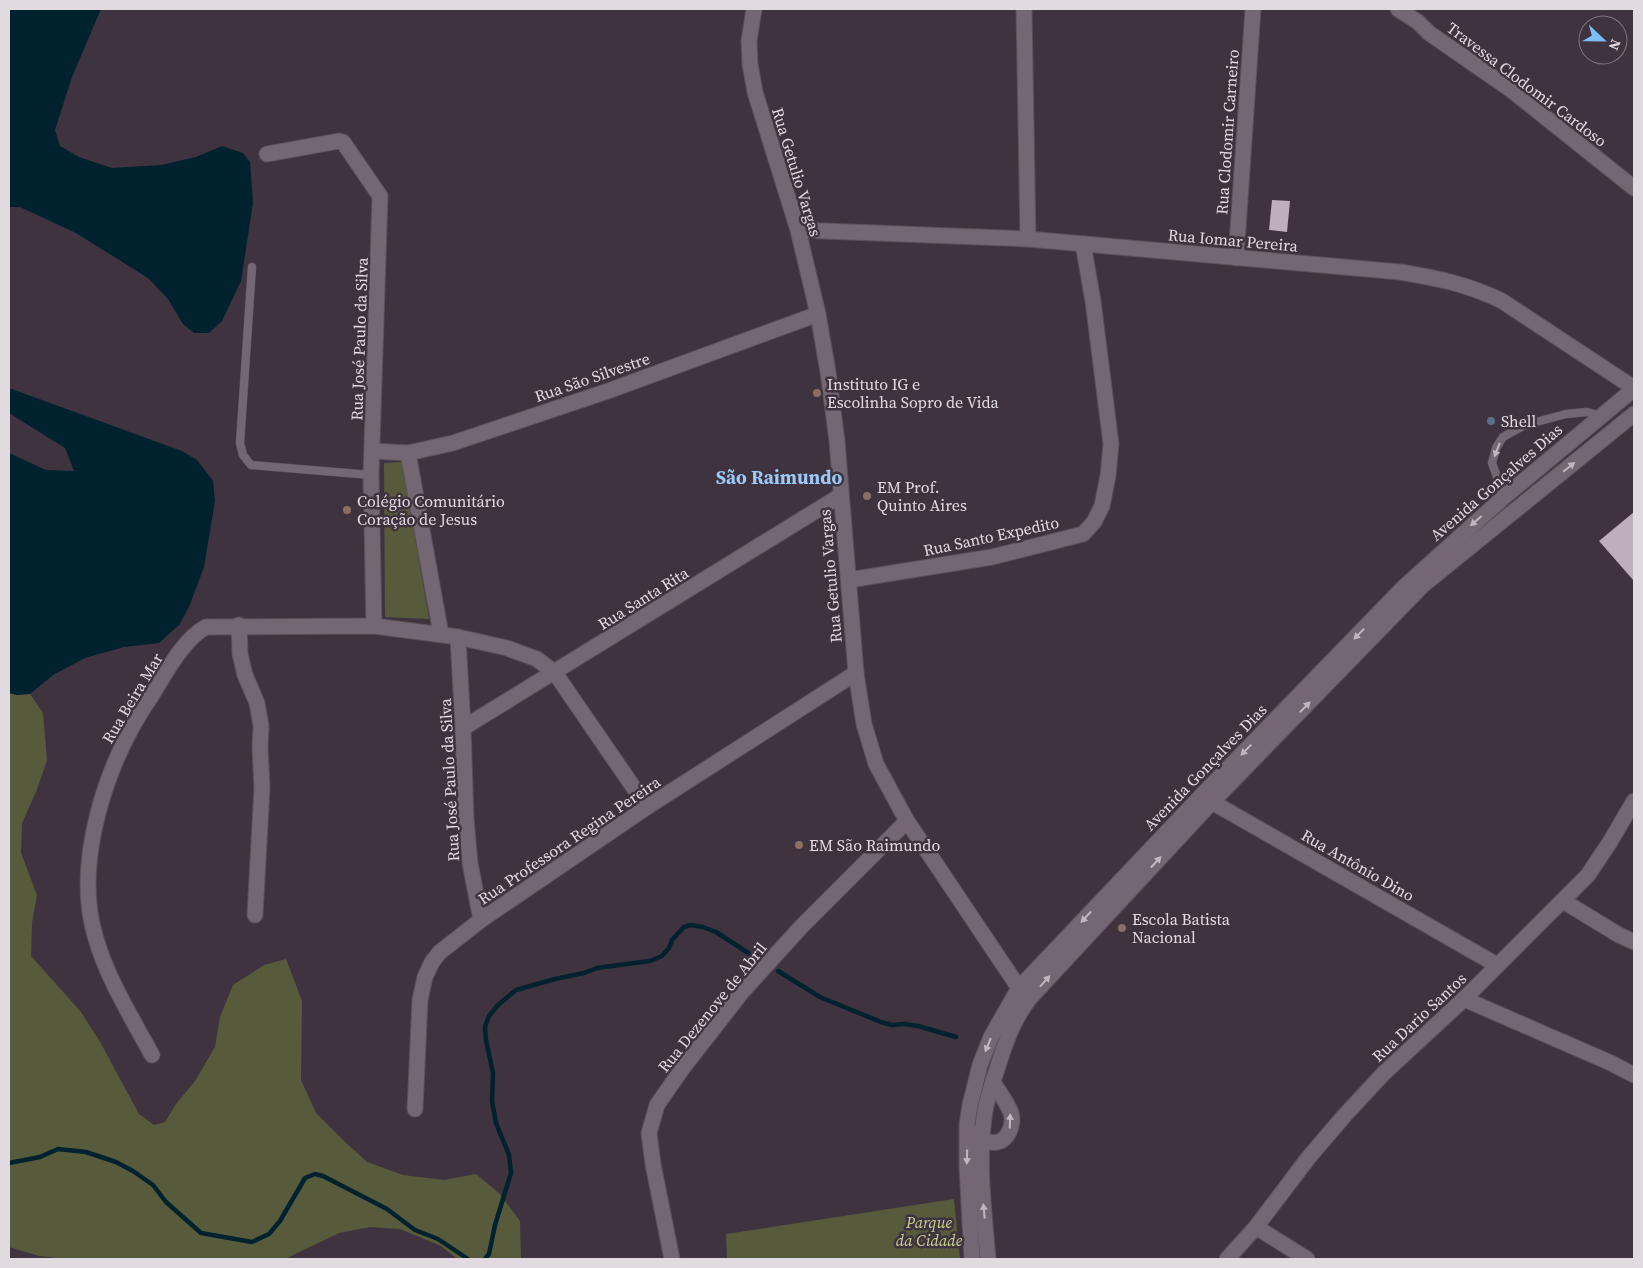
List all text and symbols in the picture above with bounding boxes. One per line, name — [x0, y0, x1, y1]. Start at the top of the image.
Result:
north arrow — [1578, 15, 1628, 65]
street label: Travessa Clodomir Cardoso — [1443, 17, 1612, 152]
text: N — [1604, 36, 1626, 53]
street label: Rua Clodomir Carneiro — [1210, 48, 1244, 215]
street label: Rua Getulio Vargas — [767, 105, 827, 239]
street label: Rua Iomar Pereira — [1167, 223, 1300, 257]
street label: Rua José Paulo da Silva — [345, 256, 373, 421]
street label: Rua São Silvestre — [531, 347, 653, 407]
place label: Instituto IG e Escolinha Sopro de Vida — [827, 373, 999, 413]
marker: Instituto IG e Escolinha Sopro de Vida — [811, 387, 823, 399]
place label: Shell — [1501, 410, 1536, 432]
marker: Shell — [1485, 415, 1497, 427]
street label: Avenida Gonçalves Dias — [1425, 418, 1567, 546]
one-way arrow — [1492, 443, 1500, 457]
one-way arrow — [1562, 461, 1575, 472]
district label: São Raimundo — [716, 464, 843, 490]
place label: EM Prof. Quinto Aires — [877, 476, 967, 516]
place label: Colégio Comunitário Coração de Jesus — [357, 490, 505, 530]
marker: EM Prof. Quinto Aires — [861, 490, 873, 502]
marker: Colégio Comunitário Coração de Jesus — [341, 504, 353, 516]
street label: Rua Getulio Vargas — [813, 508, 847, 644]
street label: Rua Santo Expedito — [921, 511, 1061, 561]
one-way arrow — [1470, 515, 1482, 527]
street label: Rua Santa Rita — [594, 561, 693, 635]
one-way arrow — [1353, 627, 1365, 639]
street label: Rua Beira Mar — [96, 648, 168, 747]
street label: Rua José Paulo da Silva — [434, 697, 464, 862]
street label: Avenida Gonçalves Dias — [1139, 699, 1272, 835]
one-way arrow — [1299, 701, 1311, 713]
one-way arrow — [1240, 744, 1252, 756]
street label: Rua Professora Regina Pereira — [474, 770, 665, 909]
street label: Rua Antônio Dino — [1297, 824, 1419, 906]
place label: EM São Raimundo — [809, 834, 940, 856]
marker: EM São Raimundo — [793, 839, 805, 851]
one-way arrow — [1150, 856, 1162, 868]
place label: Escola Batista Nacional — [1132, 908, 1231, 948]
one-way arrow — [1080, 911, 1092, 923]
marker: Escola Batista Nacional — [1116, 922, 1128, 934]
street label: Rua Dezenove de Abril — [653, 937, 772, 1077]
street label: Rua Dario Santos — [1367, 967, 1471, 1067]
one-way arrow — [1039, 975, 1051, 987]
one-way arrow — [983, 1038, 991, 1052]
one-way arrow — [1007, 1113, 1015, 1129]
one-way arrow — [963, 1150, 971, 1166]
one-way arrow — [980, 1202, 988, 1218]
park label: Parque da Cidade — [896, 1211, 963, 1251]

